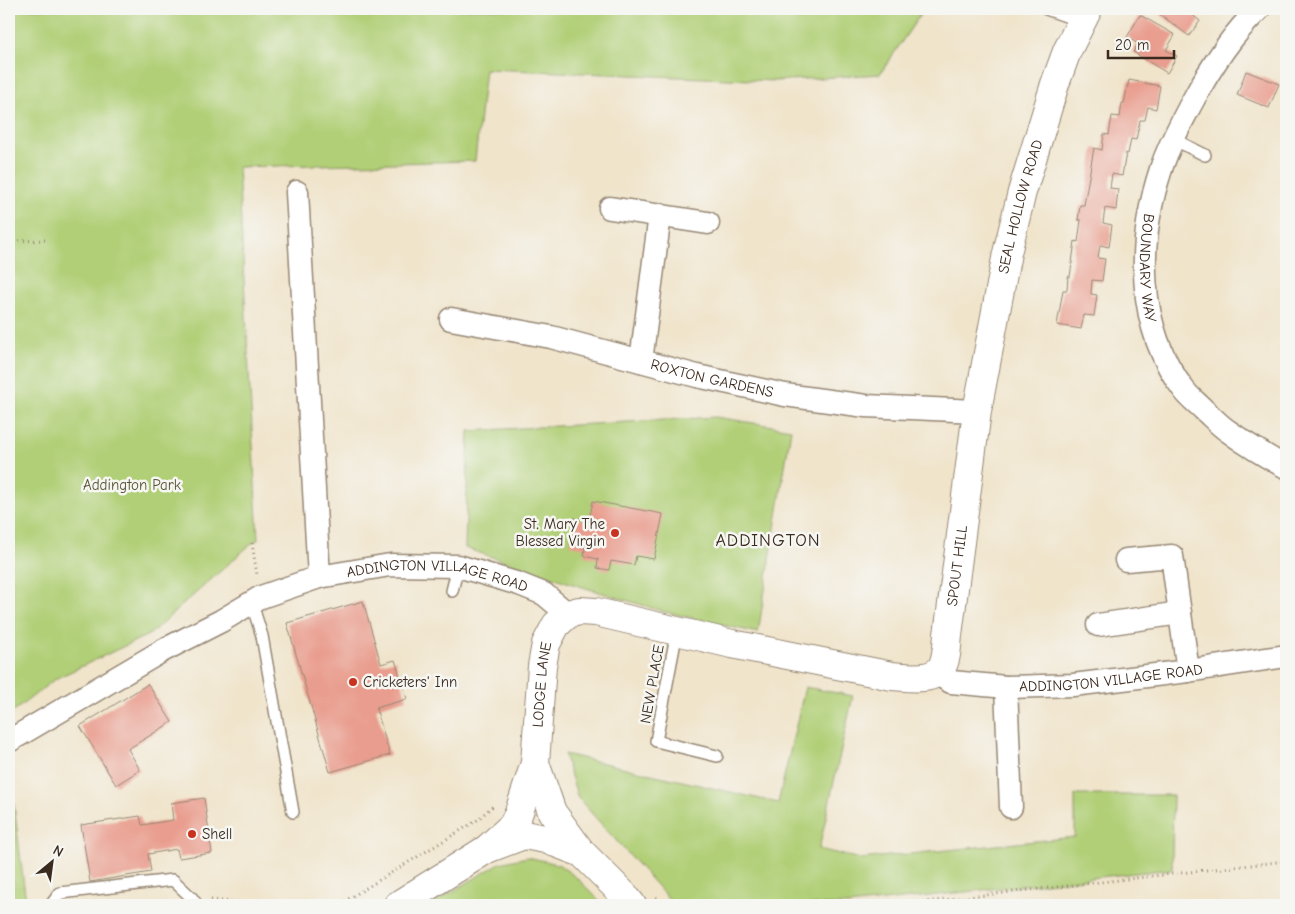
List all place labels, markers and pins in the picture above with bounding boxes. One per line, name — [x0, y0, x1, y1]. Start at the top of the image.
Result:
place label: St. Mary The Blessed Virgin — [515, 515, 605, 550]
marker: St. Mary The Blessed Virgin — [609, 527, 621, 539]
place label: Cricketers' Inn — [363, 673, 457, 691]
marker: Cricketers' Inn — [347, 676, 359, 688]
place label: Shell — [202, 825, 232, 843]
marker: Shell — [186, 828, 198, 840]

